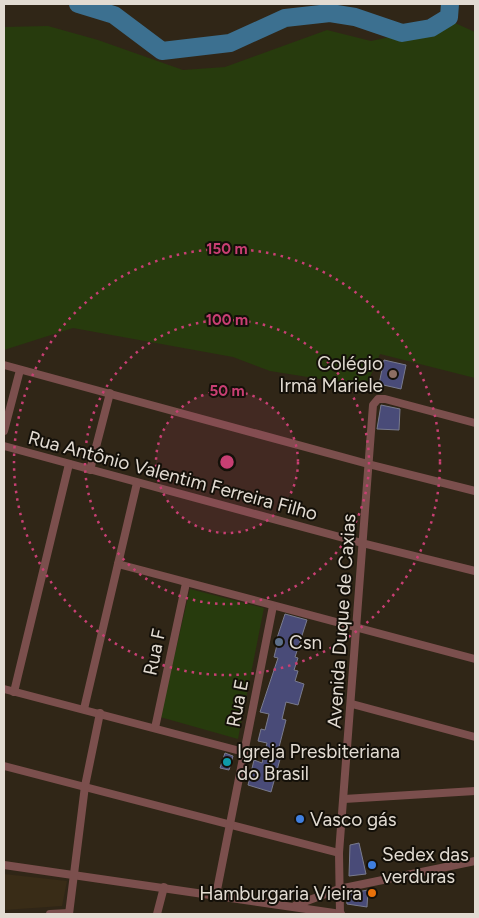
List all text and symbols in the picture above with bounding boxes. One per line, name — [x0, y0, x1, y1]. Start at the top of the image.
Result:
text: 150 m — [206, 240, 248, 258]
text: 100 m — [206, 311, 248, 329]
place label: Colégio Irmã Mariele — [279, 352, 383, 397]
marker: Colégio Irmã Mariele — [387, 368, 399, 380]
text: 50 m — [209, 382, 245, 400]
street label: Rua Antônio Valentim Ferreira Filho — [26, 426, 320, 525]
centre of rings — [218, 453, 236, 471]
street label: Avenida Duque de Caxias — [323, 513, 360, 729]
street label: Rua F — [138, 627, 171, 678]
place label: Csn — [289, 631, 322, 654]
marker: Csn — [273, 636, 285, 648]
street label: Rua E — [222, 677, 253, 729]
place label: Igreja Presbiteriana do Brasil — [237, 740, 400, 785]
marker: Igreja Presbiteriana do Brasil — [221, 756, 233, 768]
place label: Vasco gás — [310, 808, 397, 831]
marker: Vasco gás — [294, 813, 306, 825]
place label: Sedex das verduras — [382, 843, 469, 888]
marker: Sedex das verduras — [366, 859, 378, 871]
place label: Hamburgaria Vieira — [199, 882, 362, 905]
marker: Hamburgaria Vieira — [366, 887, 378, 899]

